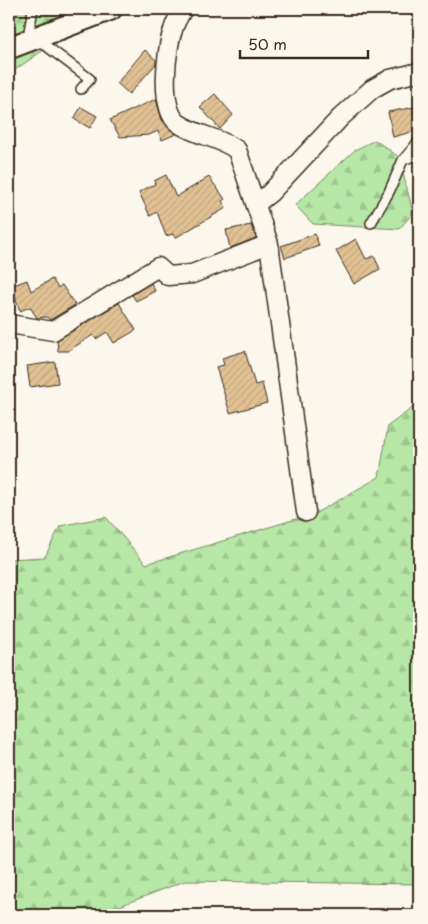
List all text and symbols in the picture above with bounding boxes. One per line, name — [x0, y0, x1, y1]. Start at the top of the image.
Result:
scale bar — [240, 28, 368, 60]
text: 50 m — [248, 32, 287, 55]

